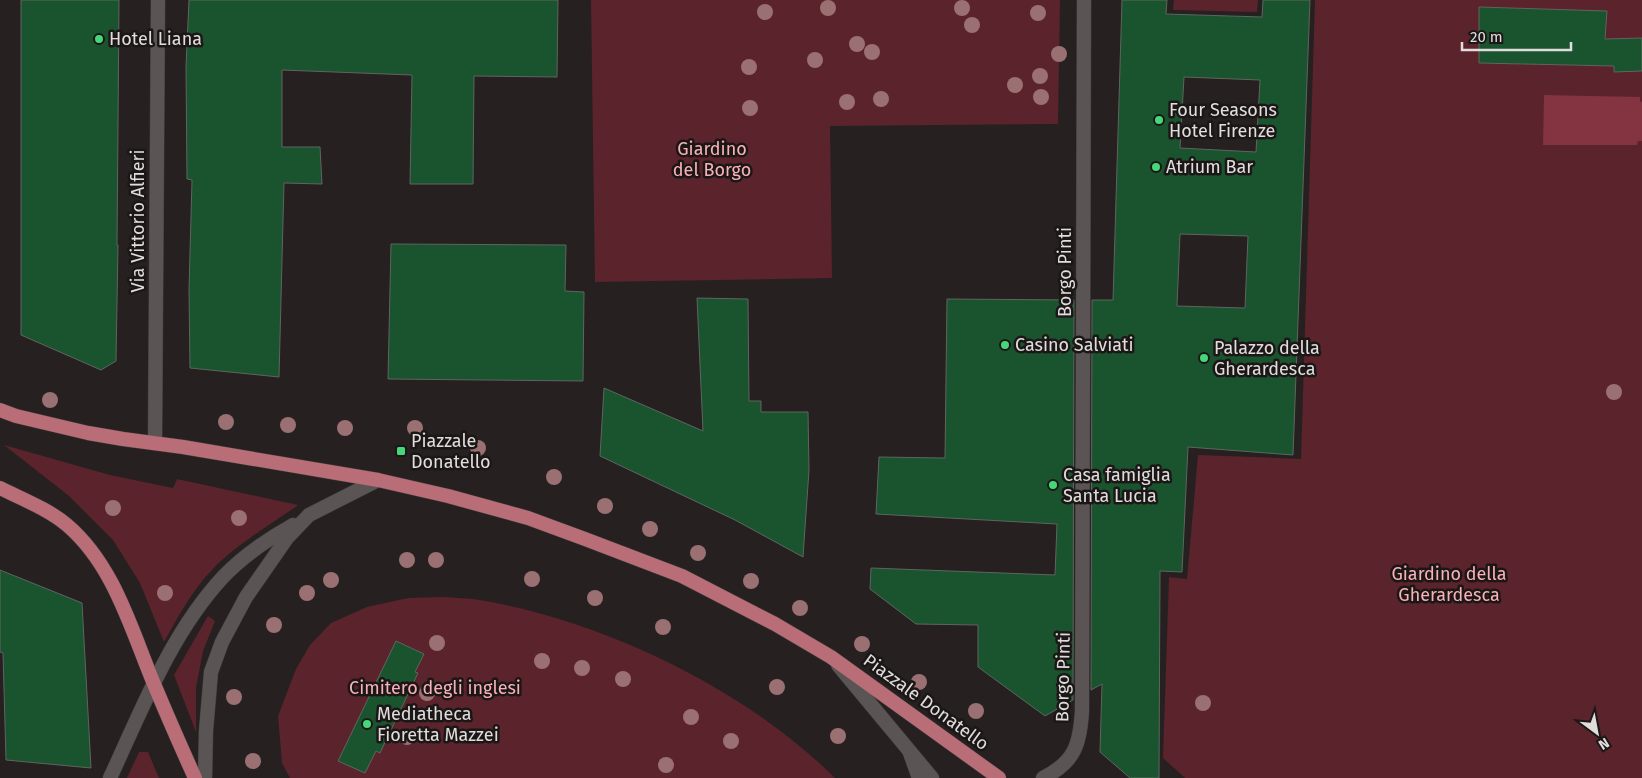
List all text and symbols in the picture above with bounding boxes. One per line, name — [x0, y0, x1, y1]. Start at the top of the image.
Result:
scale bar — [1462, 20, 1571, 52]
place label: Hotel Liana — [109, 28, 202, 50]
text: 20 m — [1470, 28, 1503, 46]
marker: Hotel Liana — [93, 33, 105, 45]
place label: Four Seasons Hotel Firenze — [1169, 99, 1277, 142]
marker: Four Seasons Hotel Firenze — [1153, 114, 1165, 126]
park label: Giardino del Borgo — [673, 138, 751, 181]
street label: Via Vittorio Alfieri — [127, 149, 149, 293]
place label: Atrium Bar — [1166, 156, 1253, 178]
marker: Atrium Bar — [1150, 161, 1162, 173]
street label: Borgo Pinti — [1054, 227, 1076, 317]
place label: Casino Salviati — [1015, 334, 1134, 356]
place label: Palazzo della Gherardesca — [1214, 337, 1320, 380]
marker: Casino Salviati — [999, 339, 1011, 351]
marker: Palazzo della Gherardesca — [1198, 352, 1210, 364]
place label: Piazzale Donatello — [411, 430, 490, 473]
marker: Piazzale Donatello — [395, 445, 407, 457]
place label: Casa famiglia Santa Lucia — [1063, 464, 1171, 507]
marker: Casa famiglia Santa Lucia — [1047, 479, 1059, 491]
park label: Giardino della Gherardesca — [1391, 563, 1507, 606]
street label: Borgo Pinti — [1051, 632, 1075, 722]
street label: Piazzale Donatello — [859, 649, 993, 755]
park label: Cimitero degli inglesi — [349, 677, 521, 699]
place label: Mediatheca Fioretta Mazzei — [377, 703, 499, 746]
north arrow — [1572, 708, 1622, 758]
marker: Mediatheca Fioretta Mazzei — [361, 718, 373, 730]
text: N — [1595, 734, 1612, 753]

